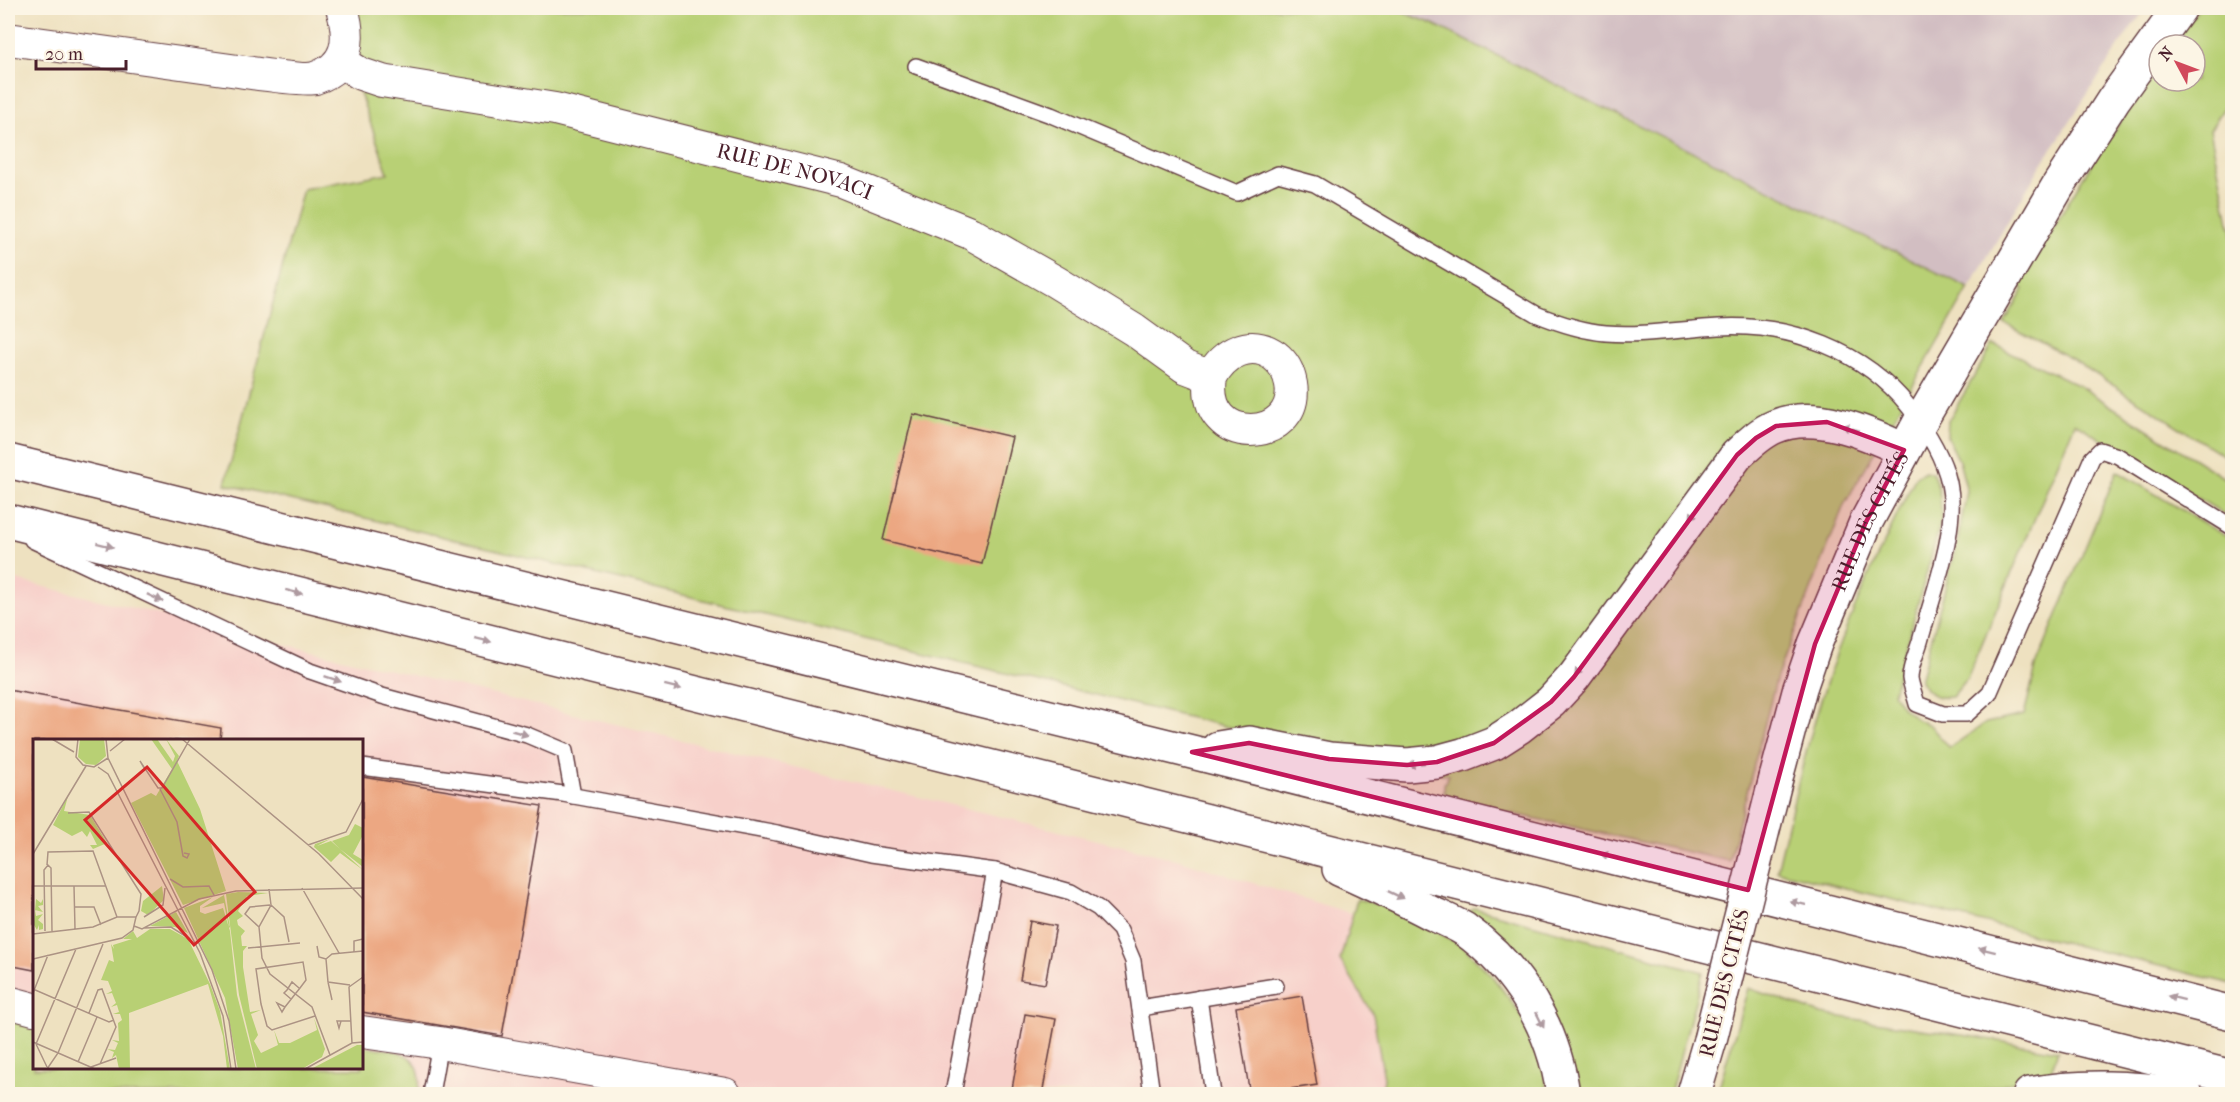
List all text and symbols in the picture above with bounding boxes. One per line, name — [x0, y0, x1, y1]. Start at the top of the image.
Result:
scale bar — [36, 33, 126, 71]
north arrow — [2147, 33, 2207, 93]
text: N — [2155, 42, 2178, 64]
text: 20 m — [45, 44, 83, 65]
street label: RUE DE NOVACI — [714, 138, 877, 205]
one-way arrow — [1841, 423, 1859, 433]
street label: RUE DES CITÉS — [1826, 447, 1914, 595]
one-way arrow — [1689, 503, 1701, 519]
one-way arrow — [96, 541, 114, 551]
one-way arrow — [285, 588, 303, 598]
one-way arrow — [147, 594, 164, 603]
one-way arrow — [474, 635, 493, 645]
one-way arrow — [1573, 661, 1586, 677]
one-way arrow — [324, 675, 342, 684]
one-way arrow — [663, 683, 682, 693]
one-way arrow — [511, 729, 529, 738]
inset map — [33, 739, 363, 1069]
one-way arrow — [1407, 759, 1426, 769]
one-way arrow — [1599, 850, 1618, 860]
one-way arrow — [1388, 891, 1405, 900]
one-way arrow — [1789, 897, 1807, 907]
street label: RUE DES CITÉS — [1694, 906, 1754, 1060]
one-way arrow — [1978, 944, 1996, 954]
one-way arrow — [2167, 993, 2185, 1003]
one-way arrow — [1536, 1011, 1545, 1028]

